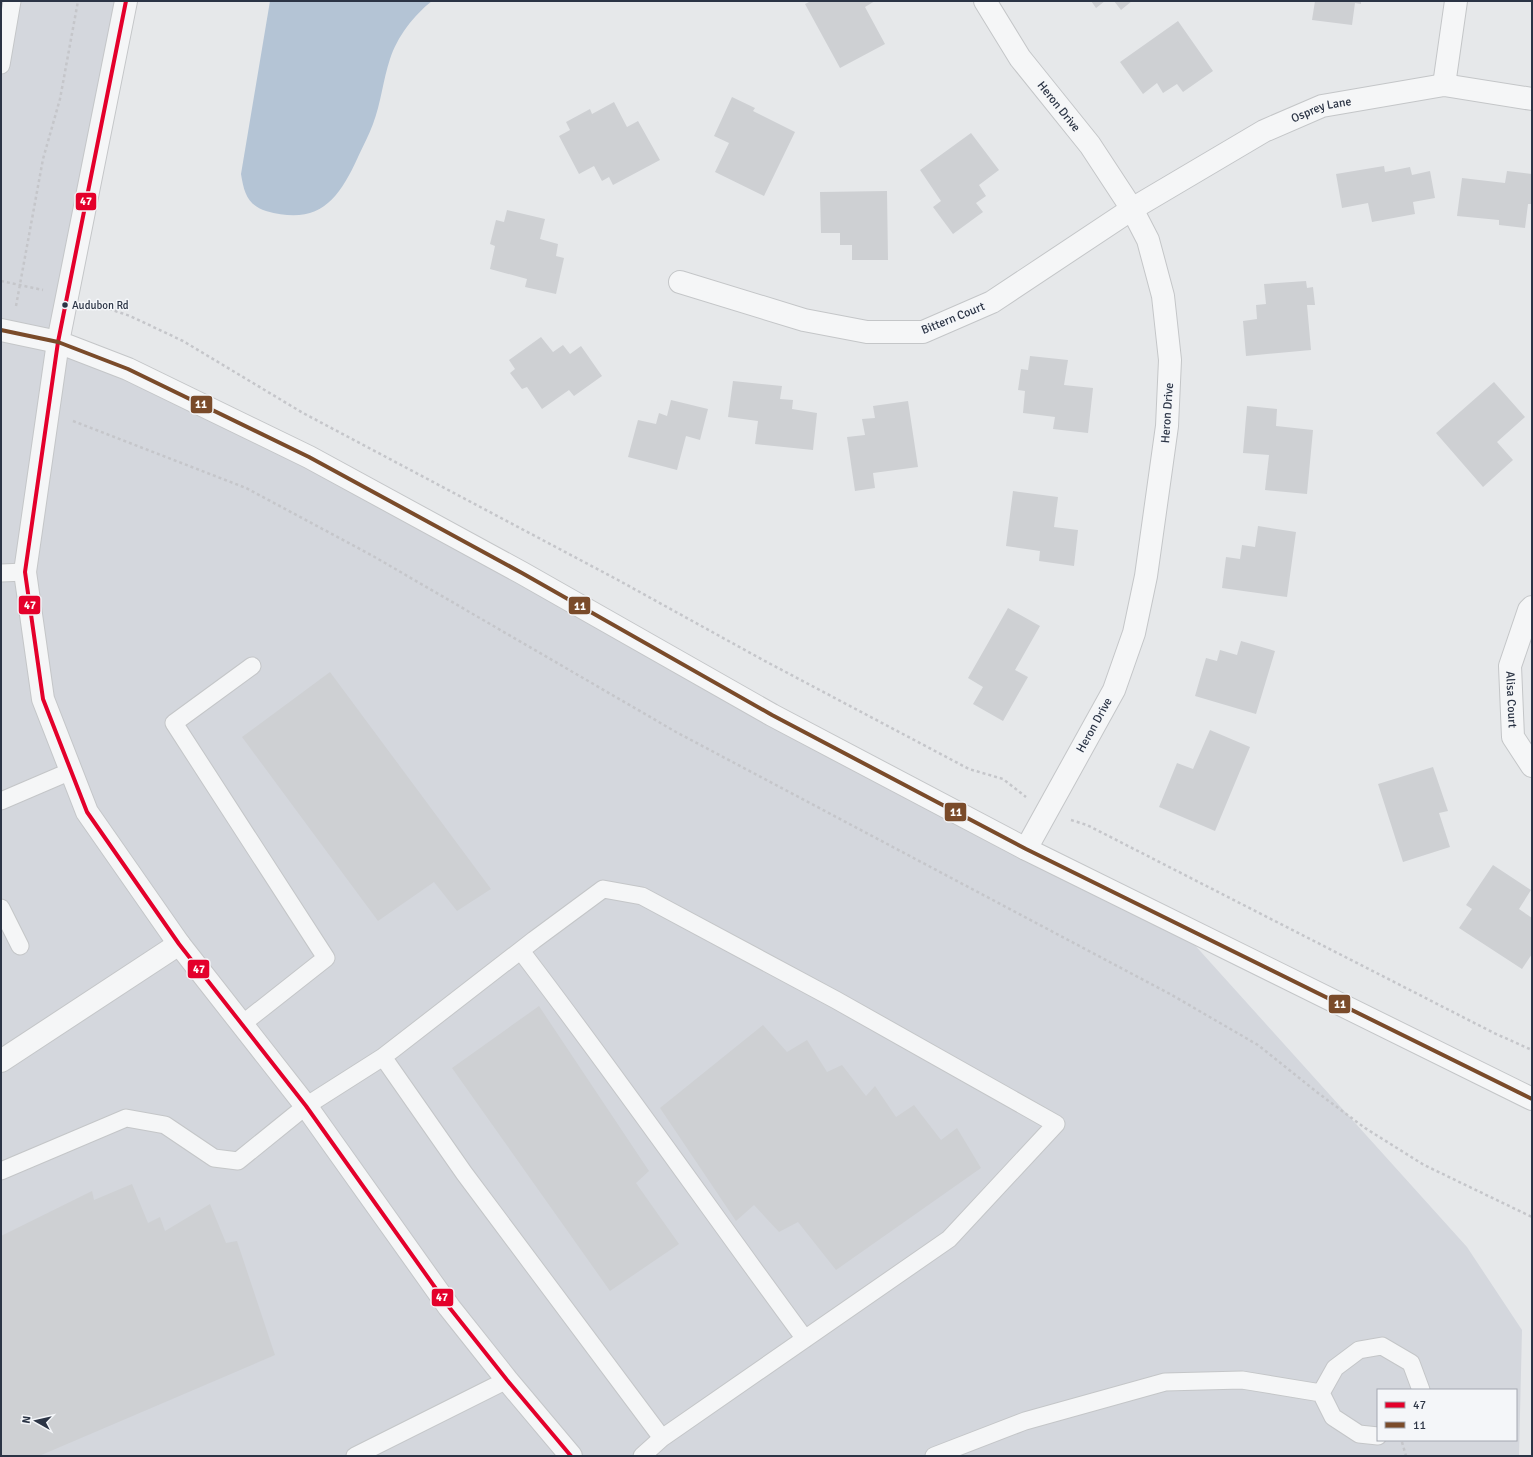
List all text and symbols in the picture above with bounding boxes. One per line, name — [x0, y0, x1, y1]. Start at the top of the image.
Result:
street label: Heron Drive — [1034, 78, 1083, 135]
street label: Osprey Lane — [1289, 94, 1353, 126]
line badge: 47 — [75, 192, 97, 211]
text: 47 — [80, 195, 92, 208]
place label: Audubon Rd — [72, 299, 129, 312]
street label: Bittern Court — [919, 299, 987, 338]
marker: Audubon Rd — [60, 300, 70, 310]
street label: Heron Drive — [1158, 382, 1177, 444]
line badge: 11 — [190, 395, 213, 414]
text: 11 — [195, 398, 207, 411]
line badge: 47 — [18, 595, 41, 615]
line badge: 11 — [568, 596, 591, 615]
text: 47 — [24, 599, 36, 612]
text: 11 — [574, 600, 586, 613]
street label: Alisa Court — [1502, 671, 1520, 728]
street label: Heron Drive — [1073, 695, 1116, 755]
line badge: 11 — [944, 802, 967, 822]
text: 11 — [950, 806, 962, 819]
line badge: 47 — [187, 959, 210, 979]
text: 47 — [193, 963, 205, 976]
line badge: 11 — [1328, 994, 1351, 1014]
text: 11 — [1334, 998, 1346, 1011]
line badge: 47 — [431, 1288, 454, 1307]
text: 47 — [436, 1291, 448, 1304]
legend — [1377, 1389, 1517, 1441]
text: 47 — [1413, 1398, 1426, 1413]
north arrow — [16, 1401, 56, 1441]
text: N — [20, 1415, 34, 1424]
text: 11 — [1413, 1418, 1426, 1433]

